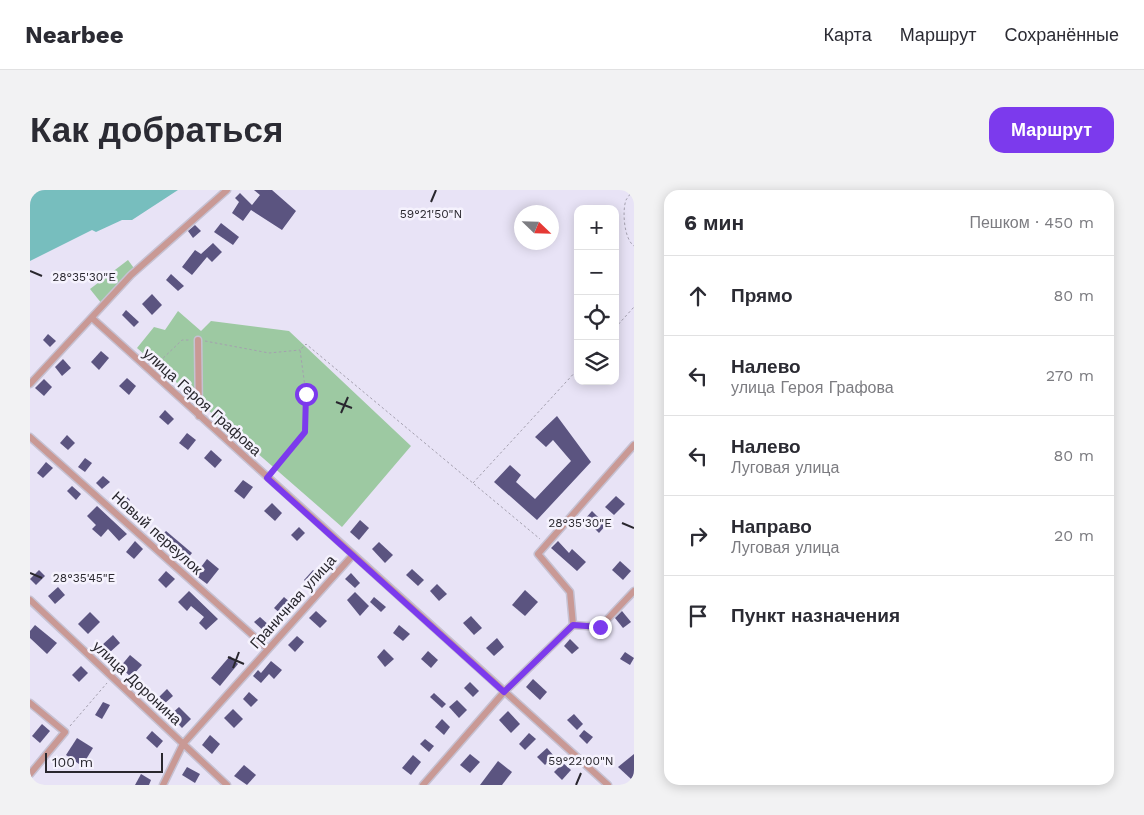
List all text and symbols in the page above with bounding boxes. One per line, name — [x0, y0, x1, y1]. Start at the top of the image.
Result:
text: Nearbee — [25, 21, 124, 49]
text: Карта — [824, 24, 872, 45]
text: Маршрут — [900, 24, 976, 45]
text: Сохранённые — [1004, 24, 1119, 45]
button: Маршрут — [989, 107, 1114, 153]
text: Как добраться — [30, 109, 283, 151]
north arrow — [514, 205, 559, 250]
map controls — [574, 205, 619, 385]
button: + — [574, 205, 619, 250]
text: 59°21'50"N — [400, 207, 462, 221]
text: 6 мин — [684, 210, 744, 235]
text: Пешком · 450 m — [969, 213, 1094, 232]
button: − — [574, 250, 619, 295]
text: 28°35'30"E — [52, 270, 116, 284]
icon: ahead — [684, 282, 712, 310]
text: Прямо — [731, 284, 793, 307]
text: 80 m — [1053, 286, 1094, 305]
button: locate — [574, 295, 619, 340]
button: layers — [574, 340, 619, 385]
street label: улица Героя Графова — [139, 344, 265, 460]
text: Налево — [731, 355, 801, 378]
icon: left — [684, 362, 712, 390]
text: 270 m — [1046, 366, 1094, 385]
text: улица Героя Графова — [731, 378, 894, 397]
route start — [295, 383, 318, 406]
text: Налево — [731, 435, 801, 458]
icon: left — [684, 442, 712, 470]
text: 80 m — [1053, 446, 1094, 465]
text: Луговая улица — [731, 458, 839, 477]
street label: Новый переулок — [108, 488, 206, 579]
text: Направо — [731, 515, 812, 538]
text: 28°35'30"E — [548, 516, 612, 530]
icon: right — [684, 522, 712, 550]
text: 20 m — [1054, 526, 1094, 545]
text: Луговая улица — [731, 538, 839, 557]
street label: Граничная улица — [246, 551, 340, 652]
text: 28°35'45"E — [53, 571, 116, 585]
icon: arrive — [684, 602, 712, 630]
text: Пункт назначения — [731, 604, 900, 627]
route end — [589, 616, 612, 639]
street label: улица Доронина — [89, 637, 186, 729]
scale bar — [45, 750, 162, 773]
text: 100 m — [52, 754, 93, 770]
text: 59°22'00"N — [548, 754, 614, 768]

